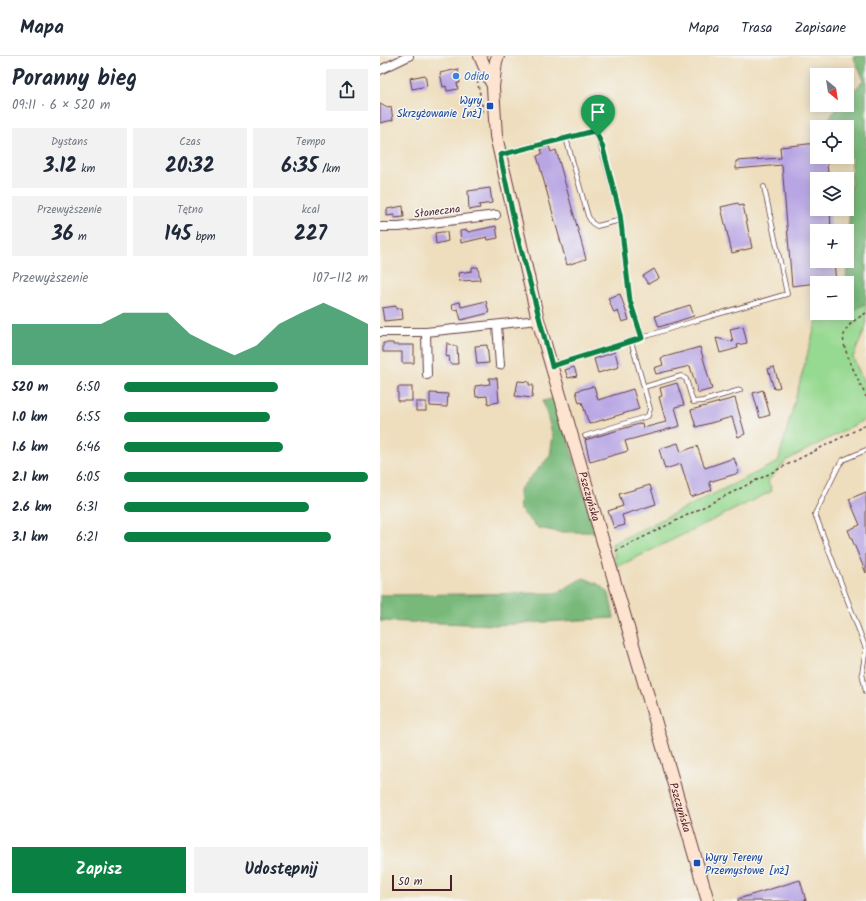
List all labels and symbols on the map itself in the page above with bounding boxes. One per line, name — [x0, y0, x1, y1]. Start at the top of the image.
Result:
place label: Odido — [464, 68, 489, 86]
north arrow — [810, 68, 854, 112]
marker: Odido — [451, 71, 461, 81]
place label: Wyry Skrzyżowanie [nż] — [397, 92, 483, 123]
pin — [581, 95, 615, 136]
marker: Wyry Skrzyżowanie [nż] — [485, 101, 495, 111]
street label: Słoneczna — [413, 200, 461, 224]
street label: Pszczyńska — [573, 469, 604, 524]
street label: Pszczyńska — [664, 780, 695, 835]
place label: Wyry Tereny Przemysłowe [nż] — [705, 849, 789, 880]
marker: Wyry Tereny Przemysłowe [nż] — [692, 858, 702, 868]
scale bar — [392, 873, 452, 892]

